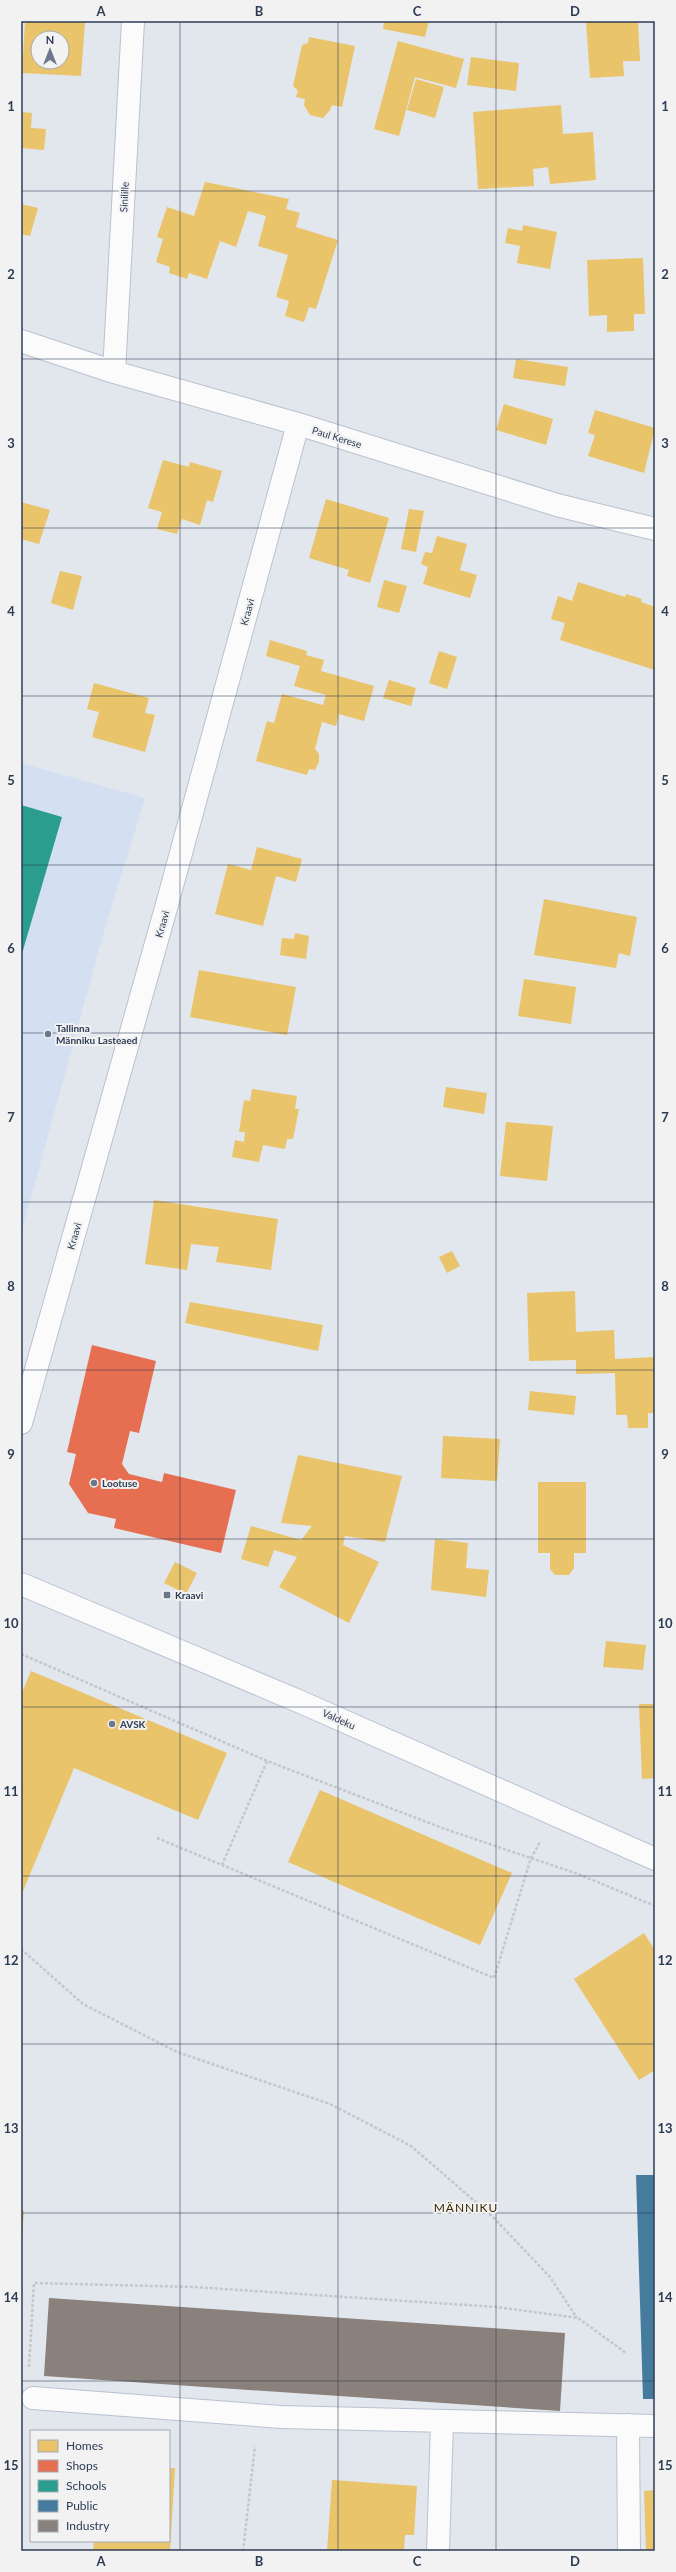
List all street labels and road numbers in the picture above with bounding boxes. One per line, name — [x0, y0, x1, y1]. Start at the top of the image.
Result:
street label: Sinilille — [117, 181, 131, 213]
street label: Paul Kerese — [311, 424, 363, 450]
street label: Kraavi — [238, 597, 256, 627]
street label: Kraavi — [152, 909, 172, 939]
street label: Kraavi — [64, 1221, 84, 1251]
street label: Valdeku — [321, 1706, 357, 1732]

